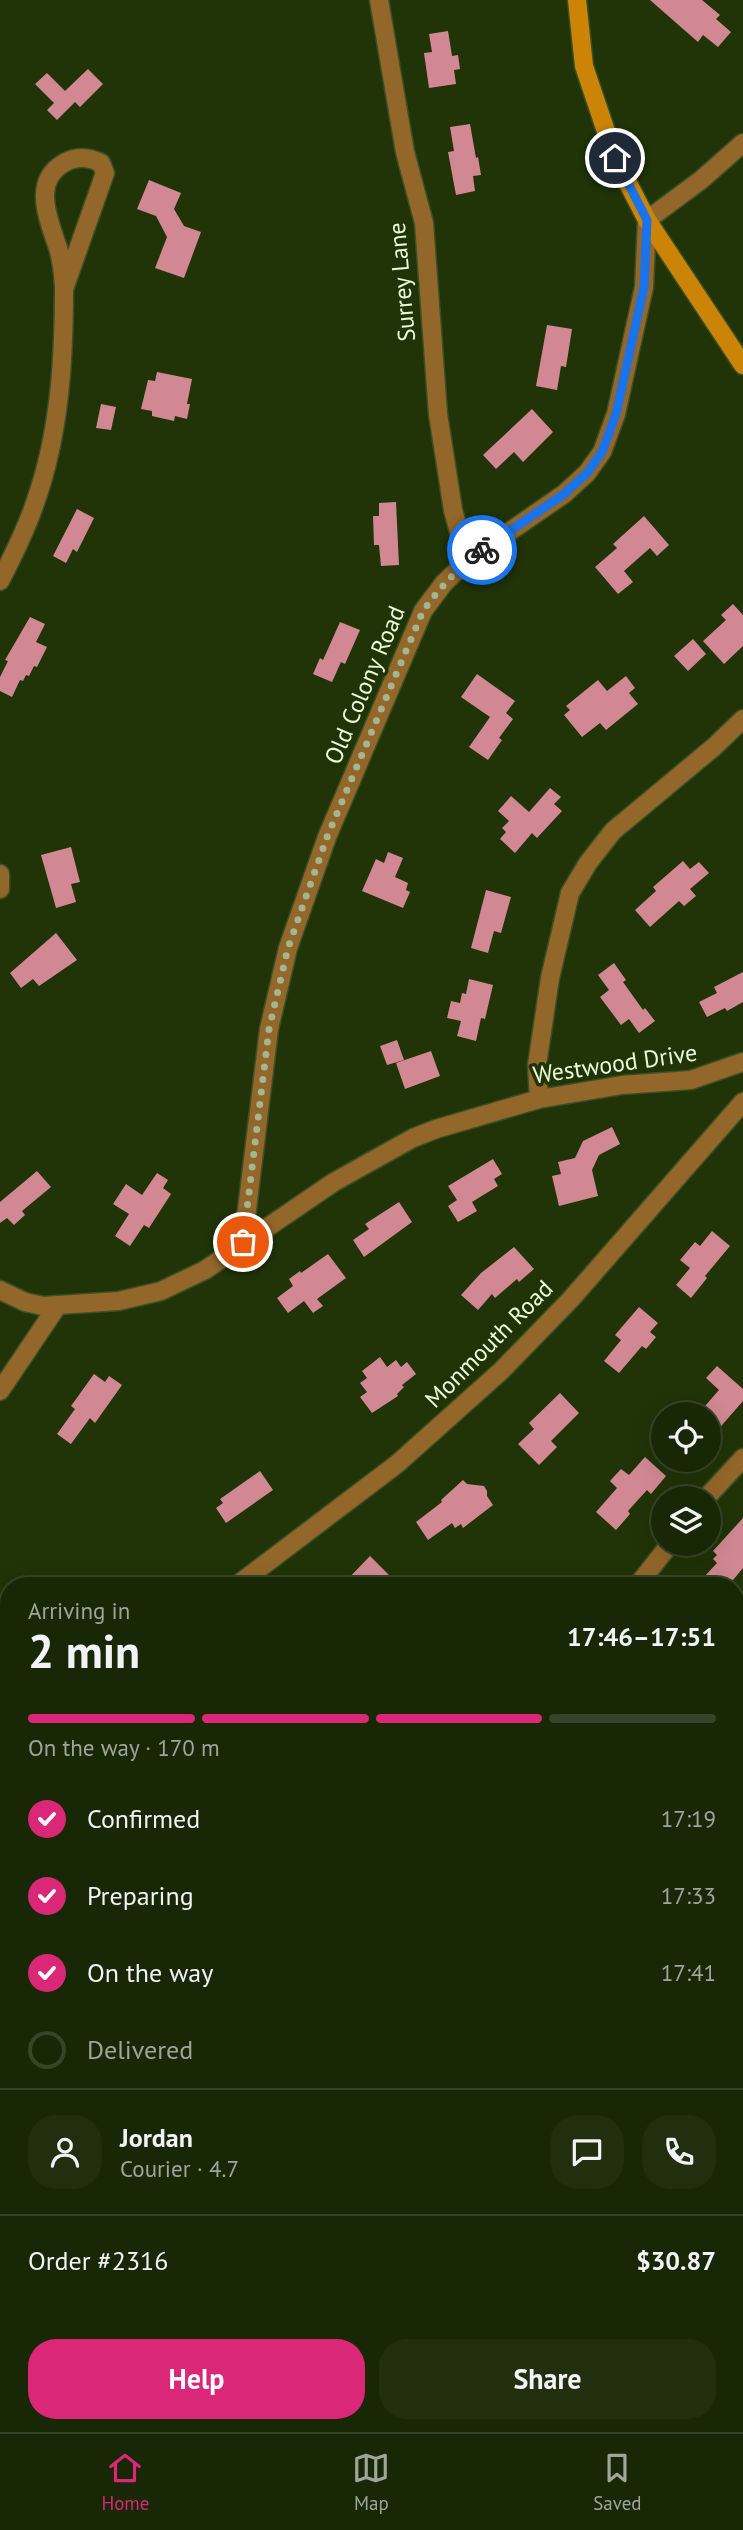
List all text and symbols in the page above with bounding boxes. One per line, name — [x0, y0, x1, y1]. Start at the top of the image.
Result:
pin — [585, 128, 645, 188]
icon: home — [596, 139, 634, 177]
street label: Surrey Lane — [381, 221, 422, 343]
courier — [447, 515, 517, 585]
icon: bike — [463, 531, 501, 569]
street label: Old Colony Road — [317, 601, 412, 769]
street label: Westwood Drive — [531, 1037, 699, 1090]
pin — [213, 1212, 273, 1272]
icon: bag — [224, 1223, 262, 1261]
street label: Monmouth Road — [418, 1273, 559, 1414]
map controls — [651, 1402, 721, 1556]
button: locate — [651, 1402, 721, 1472]
button: layers — [651, 1486, 721, 1556]
text: Arriving in — [28, 1596, 130, 1625]
text: 17:46–17:51 — [567, 1620, 716, 1653]
text: 2 min — [28, 1621, 140, 1681]
text: On the way · 170 m — [28, 1733, 220, 1762]
icon: check — [28, 1800, 66, 1838]
text: Confirmed — [87, 1802, 200, 1835]
text: 17:19 — [661, 1804, 716, 1833]
icon: check — [28, 1877, 66, 1915]
text: Preparing — [87, 1879, 194, 1912]
text: 17:33 — [661, 1881, 716, 1910]
icon: check — [28, 1954, 66, 1992]
text: On the way — [87, 1956, 213, 1989]
text: 17:41 — [661, 1958, 716, 1987]
text: Delivered — [87, 2033, 193, 2066]
button: person — [28, 2115, 102, 2189]
button: chat — [550, 2115, 624, 2189]
button: phone — [642, 2115, 716, 2189]
text: Jordan — [120, 2121, 193, 2154]
text: Courier · 4.7 — [120, 2154, 239, 2183]
text: Order #2316 — [28, 2244, 168, 2277]
text: $30.87 — [636, 2244, 716, 2277]
button: Help — [28, 2339, 365, 2419]
button: Share — [379, 2339, 716, 2419]
tab: Home — [101, 2449, 149, 2515]
tab: Map — [352, 2449, 390, 2515]
tab: Saved — [593, 2449, 642, 2515]

